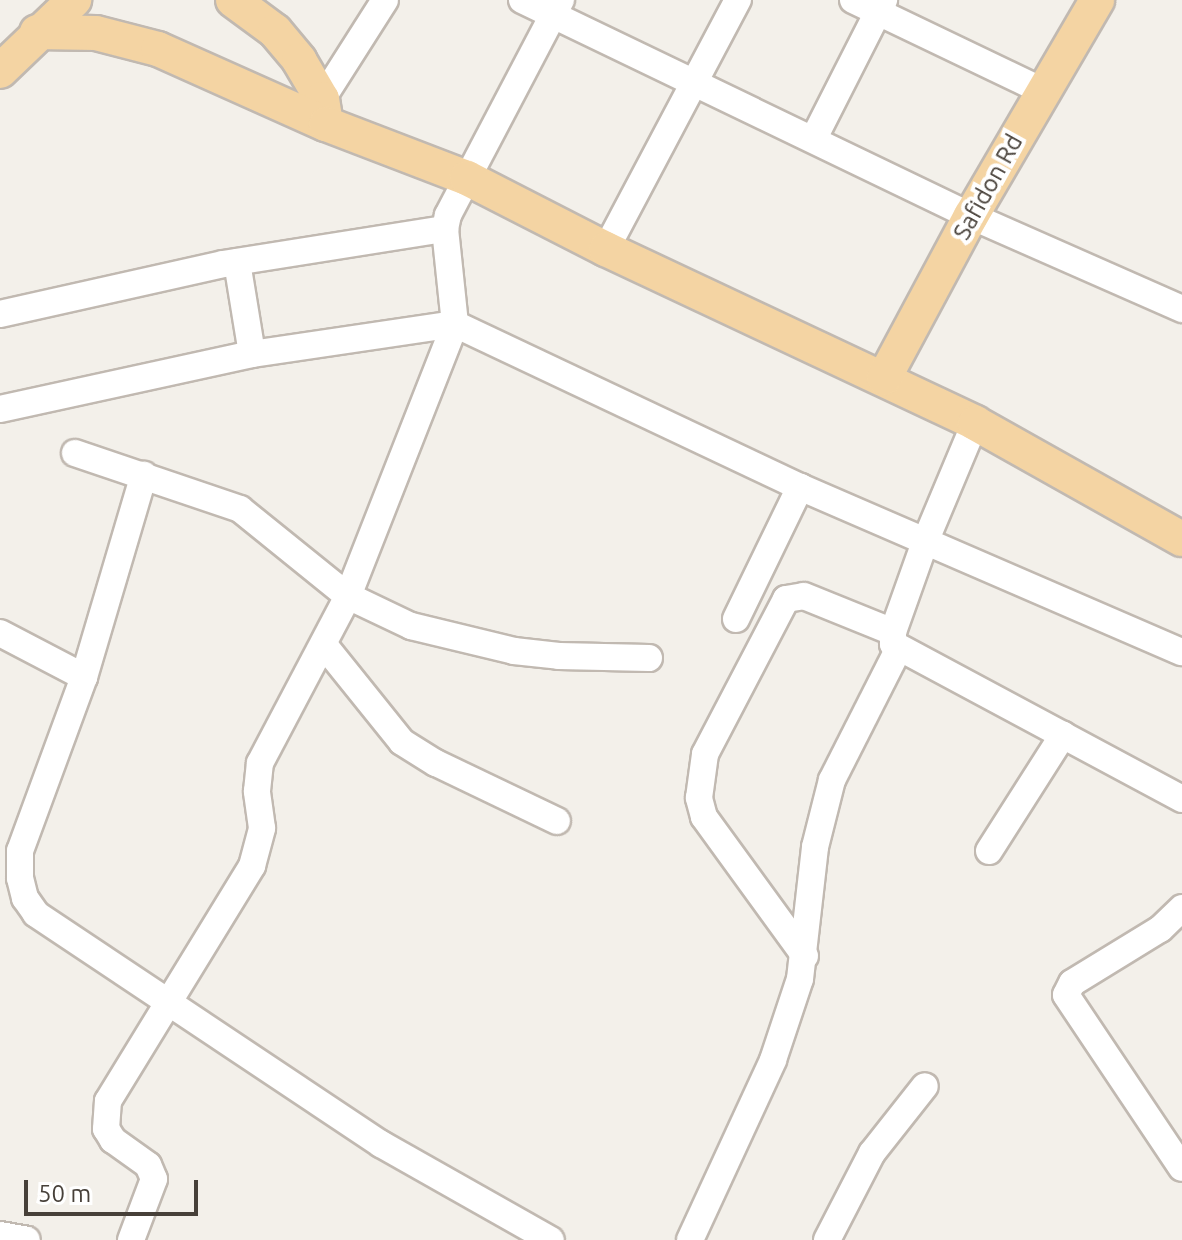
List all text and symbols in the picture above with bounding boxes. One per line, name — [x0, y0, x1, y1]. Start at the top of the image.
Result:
street label: Safidon Rd — [947, 129, 1029, 245]
scale bar — [28, 1164, 202, 1214]
text: 50 m — [38, 1180, 91, 1207]

